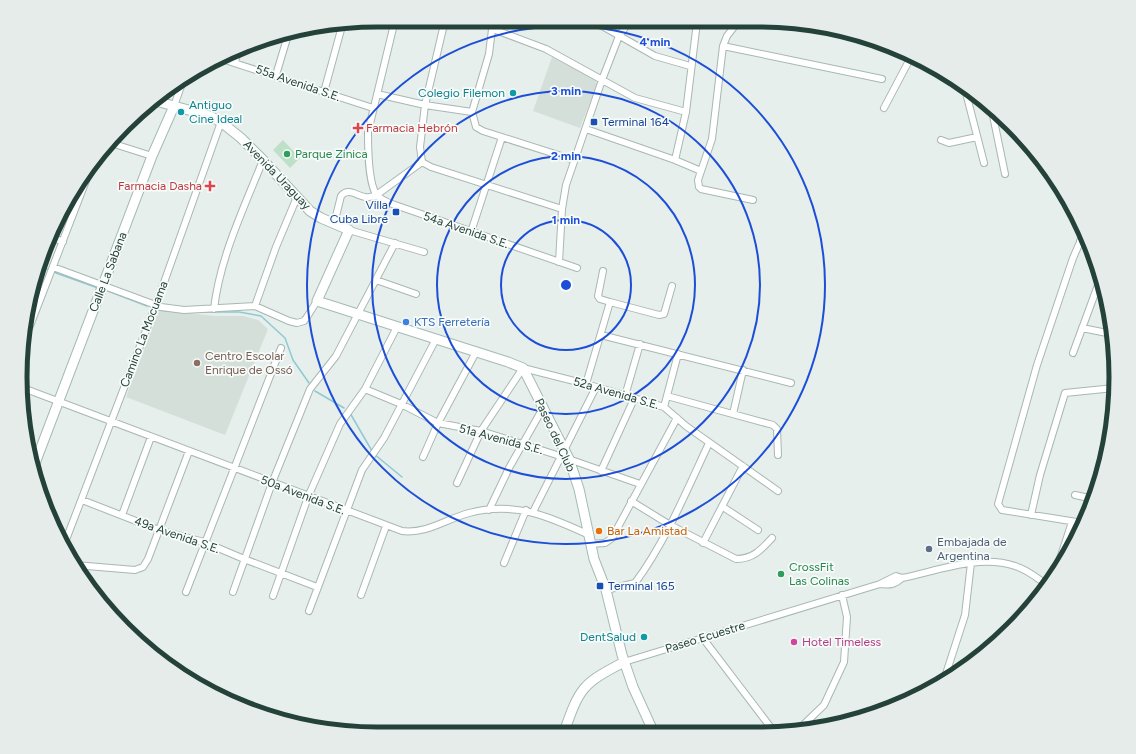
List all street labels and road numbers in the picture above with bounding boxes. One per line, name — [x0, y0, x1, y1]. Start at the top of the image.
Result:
street label: 55a Avenida S.E. — [254, 62, 342, 104]
street label: Avenida Uraguay — [240, 137, 314, 213]
street label: 54a Avenida S.E. — [422, 209, 510, 251]
street label: Calle La Sabana — [86, 230, 130, 314]
street label: Camino La Mocuama — [117, 279, 171, 389]
street label: 52a Avenida S.E. — [572, 374, 660, 412]
street label: Paseo del Club — [532, 396, 578, 474]
street label: 51a Avenida S.E. — [457, 421, 545, 457]
street label: 50a Avenida S.E. — [259, 472, 347, 518]
street label: 49a Avenida S.E. — [133, 514, 221, 556]
street label: Paseo Ecuestre — [663, 618, 747, 656]

